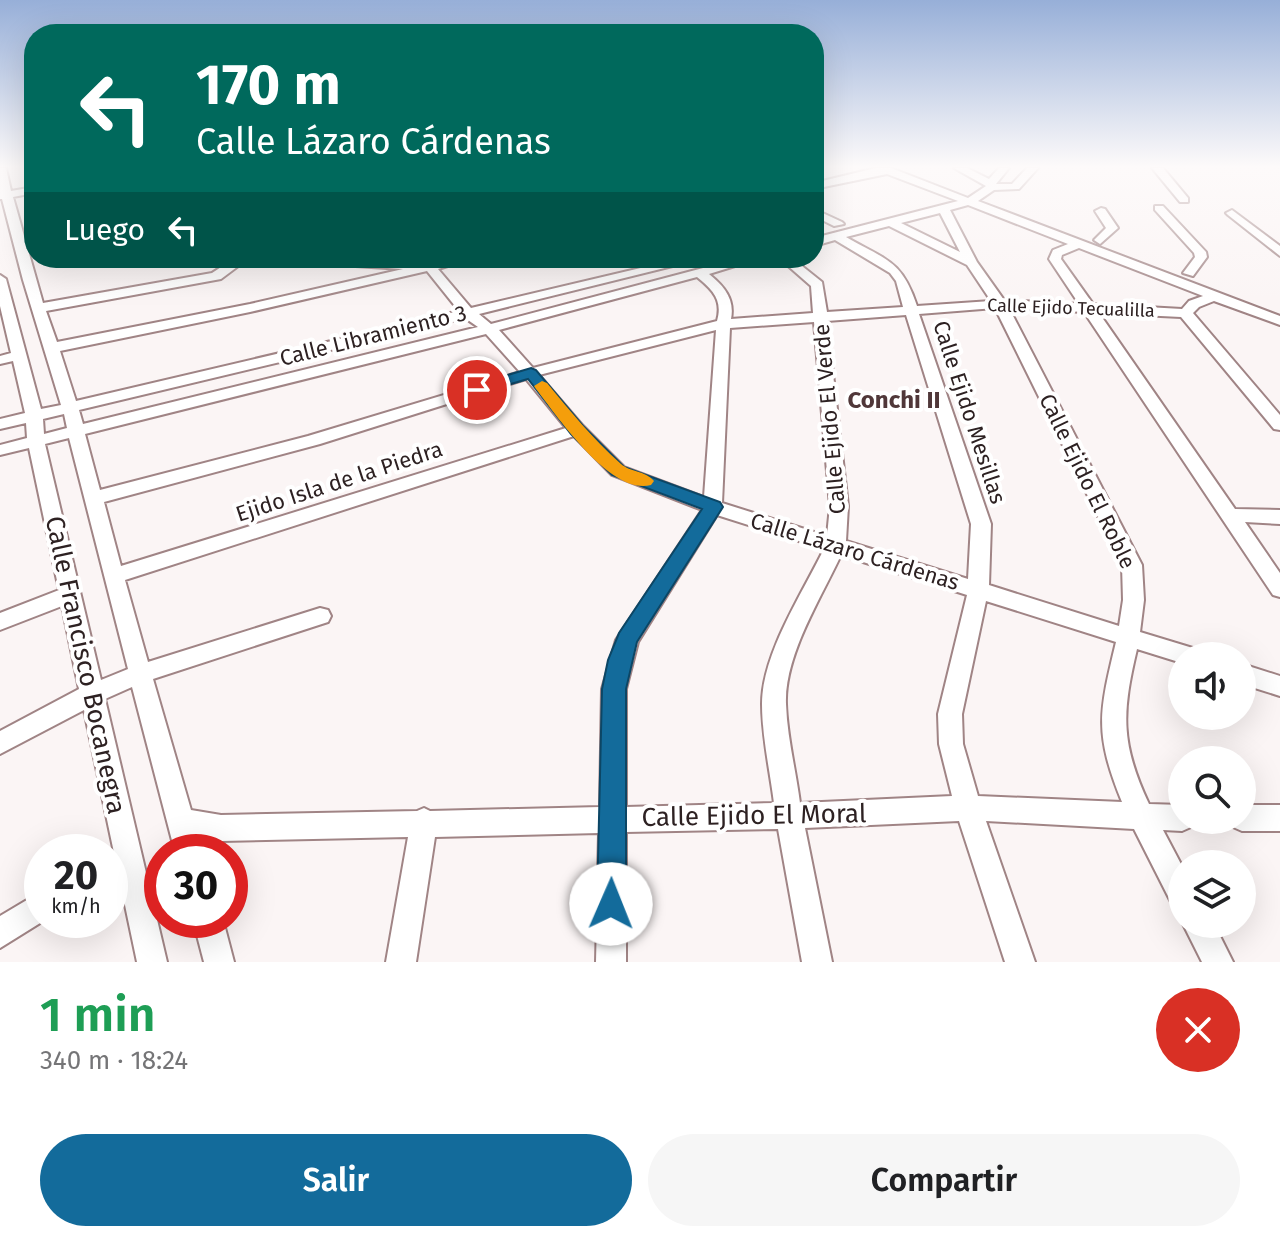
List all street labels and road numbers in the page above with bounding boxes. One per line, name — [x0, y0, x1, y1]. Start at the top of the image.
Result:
street label: Calle Ejido Tecualilla — [987, 294, 1155, 322]
street label: Calle Libramiento 3 — [277, 299, 469, 372]
street label: Calle Ejido Mesillas — [927, 317, 1012, 507]
street label: Calle Ejido El Verde — [808, 323, 851, 515]
street label: Calle Ejido El Roble — [1033, 389, 1142, 573]
street label: Ejido Isla de la Piedra — [232, 435, 446, 528]
street label: Calle Lázaro Cárdenas — [747, 507, 963, 596]
street label: Calle Francisco Bocanegra — [39, 513, 132, 817]
street label: Calle Ejido El Moral — [641, 798, 867, 833]

